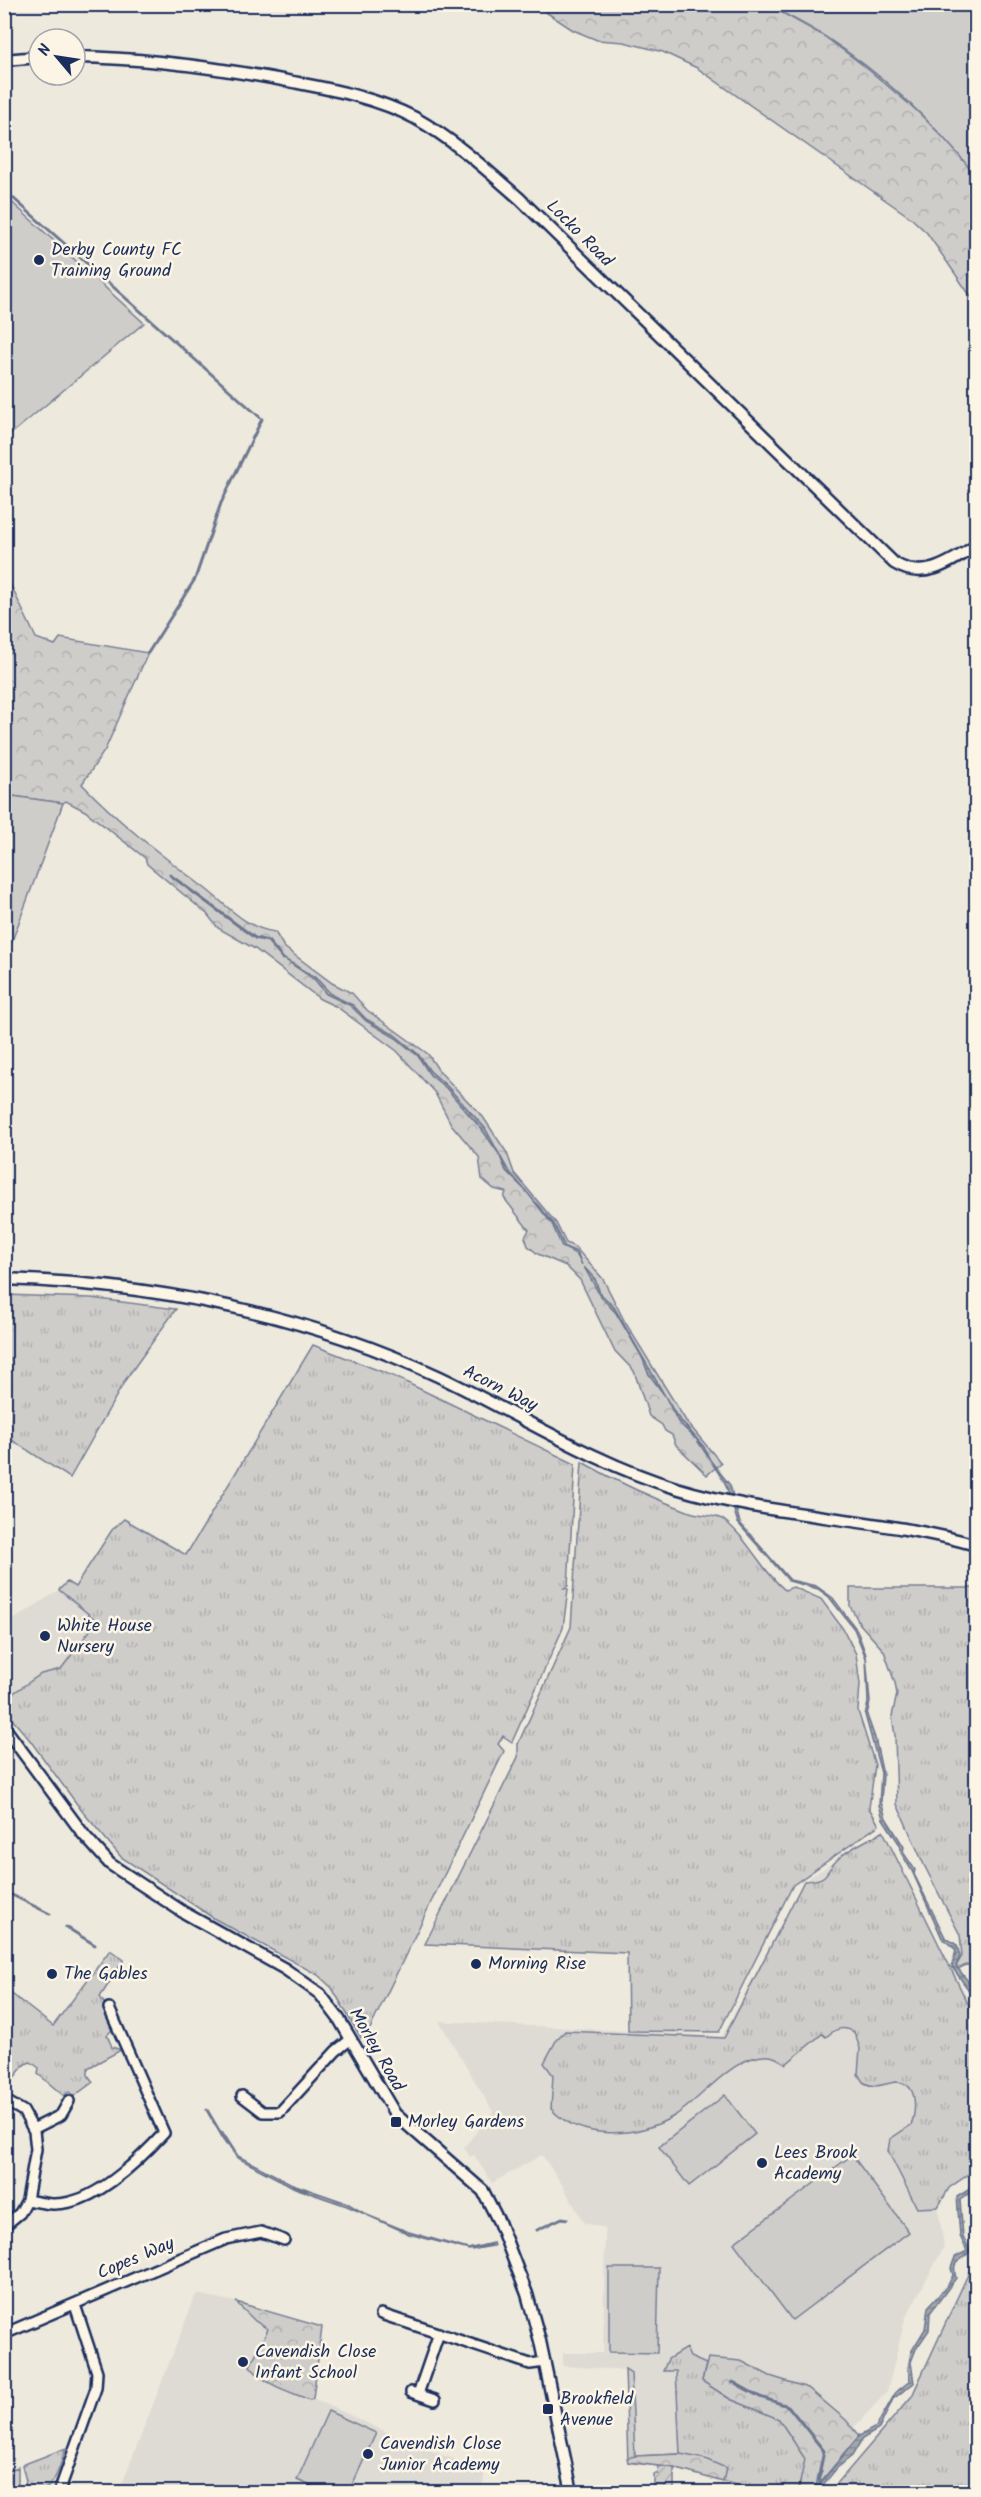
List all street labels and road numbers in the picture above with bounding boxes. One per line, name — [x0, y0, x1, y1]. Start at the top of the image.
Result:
street label: Locko Road — [538, 193, 620, 275]
street label: Acorn Way — [457, 1358, 543, 1421]
street label: Morley Road — [340, 2003, 412, 2098]
street label: Copes Way — [93, 2230, 180, 2288]

